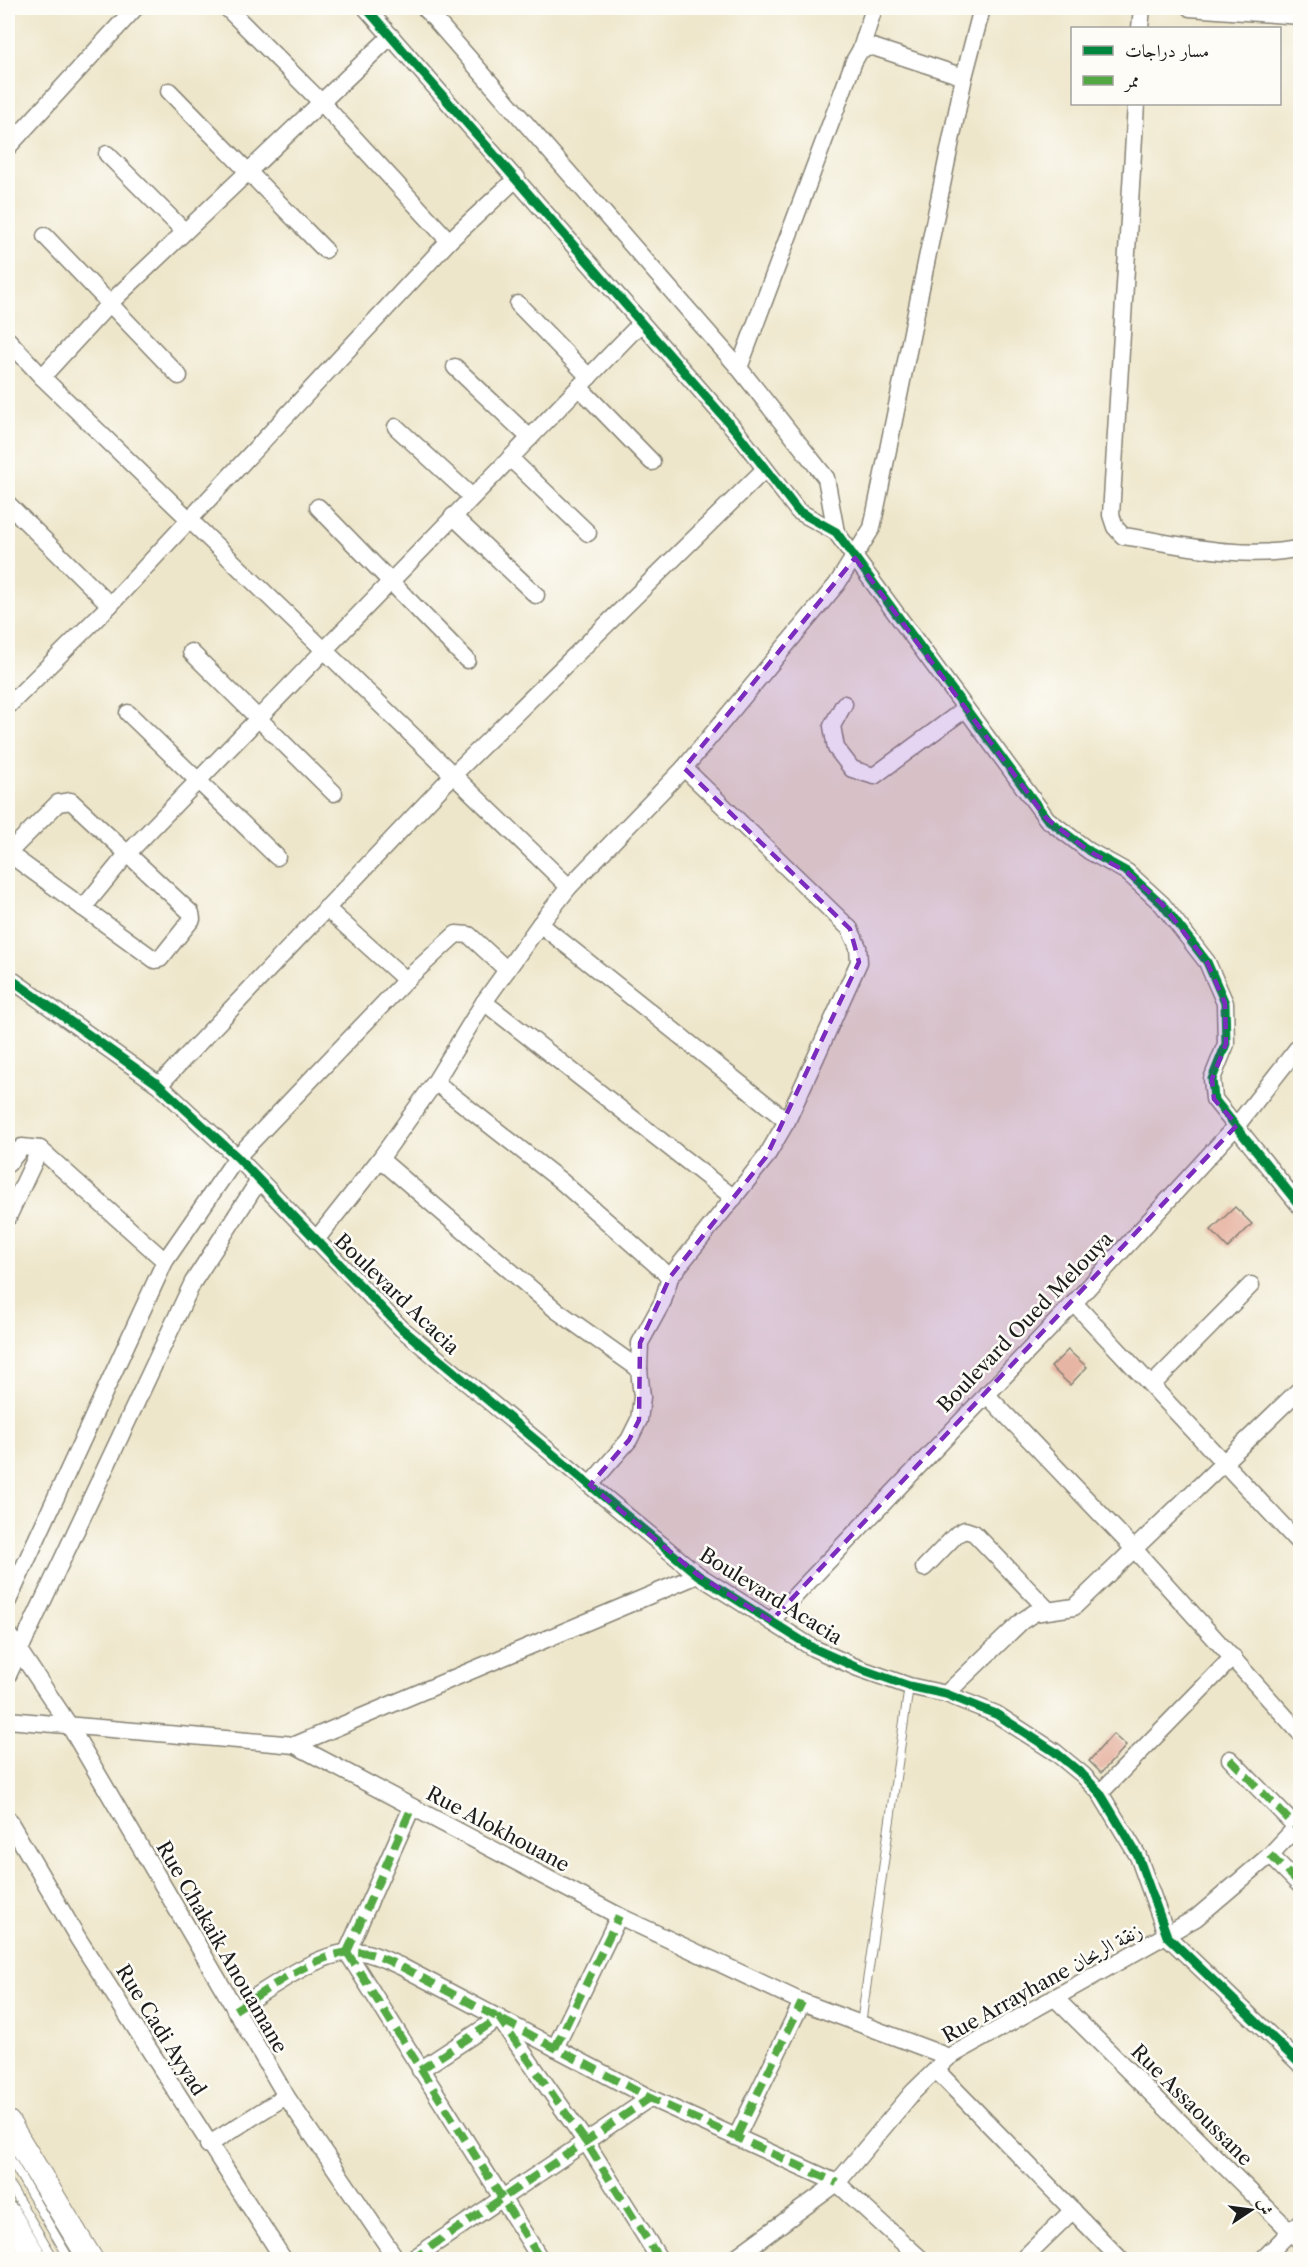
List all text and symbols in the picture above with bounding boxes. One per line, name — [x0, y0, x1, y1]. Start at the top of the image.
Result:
legend — [1071, 27, 1281, 105]
text: مسار دراجات — [1125, 40, 1209, 62]
text: ممر — [1123, 70, 1139, 93]
street label: Boulevard Oued Melouya — [932, 1226, 1118, 1417]
street label: Boulevard Acacia — [330, 1229, 465, 1360]
street label: Boulevard Acacia — [695, 1542, 847, 1650]
street label: Rue Alokhouane — [422, 1781, 574, 1877]
street label: Rue Chakaik Anouamane — [151, 1837, 293, 2057]
street label: Rue Arrayhane زنقة الريحان — [938, 1918, 1146, 2048]
street label: Rue Cadi Ayyad — [111, 1960, 211, 2100]
street label: Rue Assaoussane — [1126, 2039, 1258, 2171]
north arrow — [1221, 2180, 1281, 2240]
text: ش — [1254, 2197, 1277, 2217]

